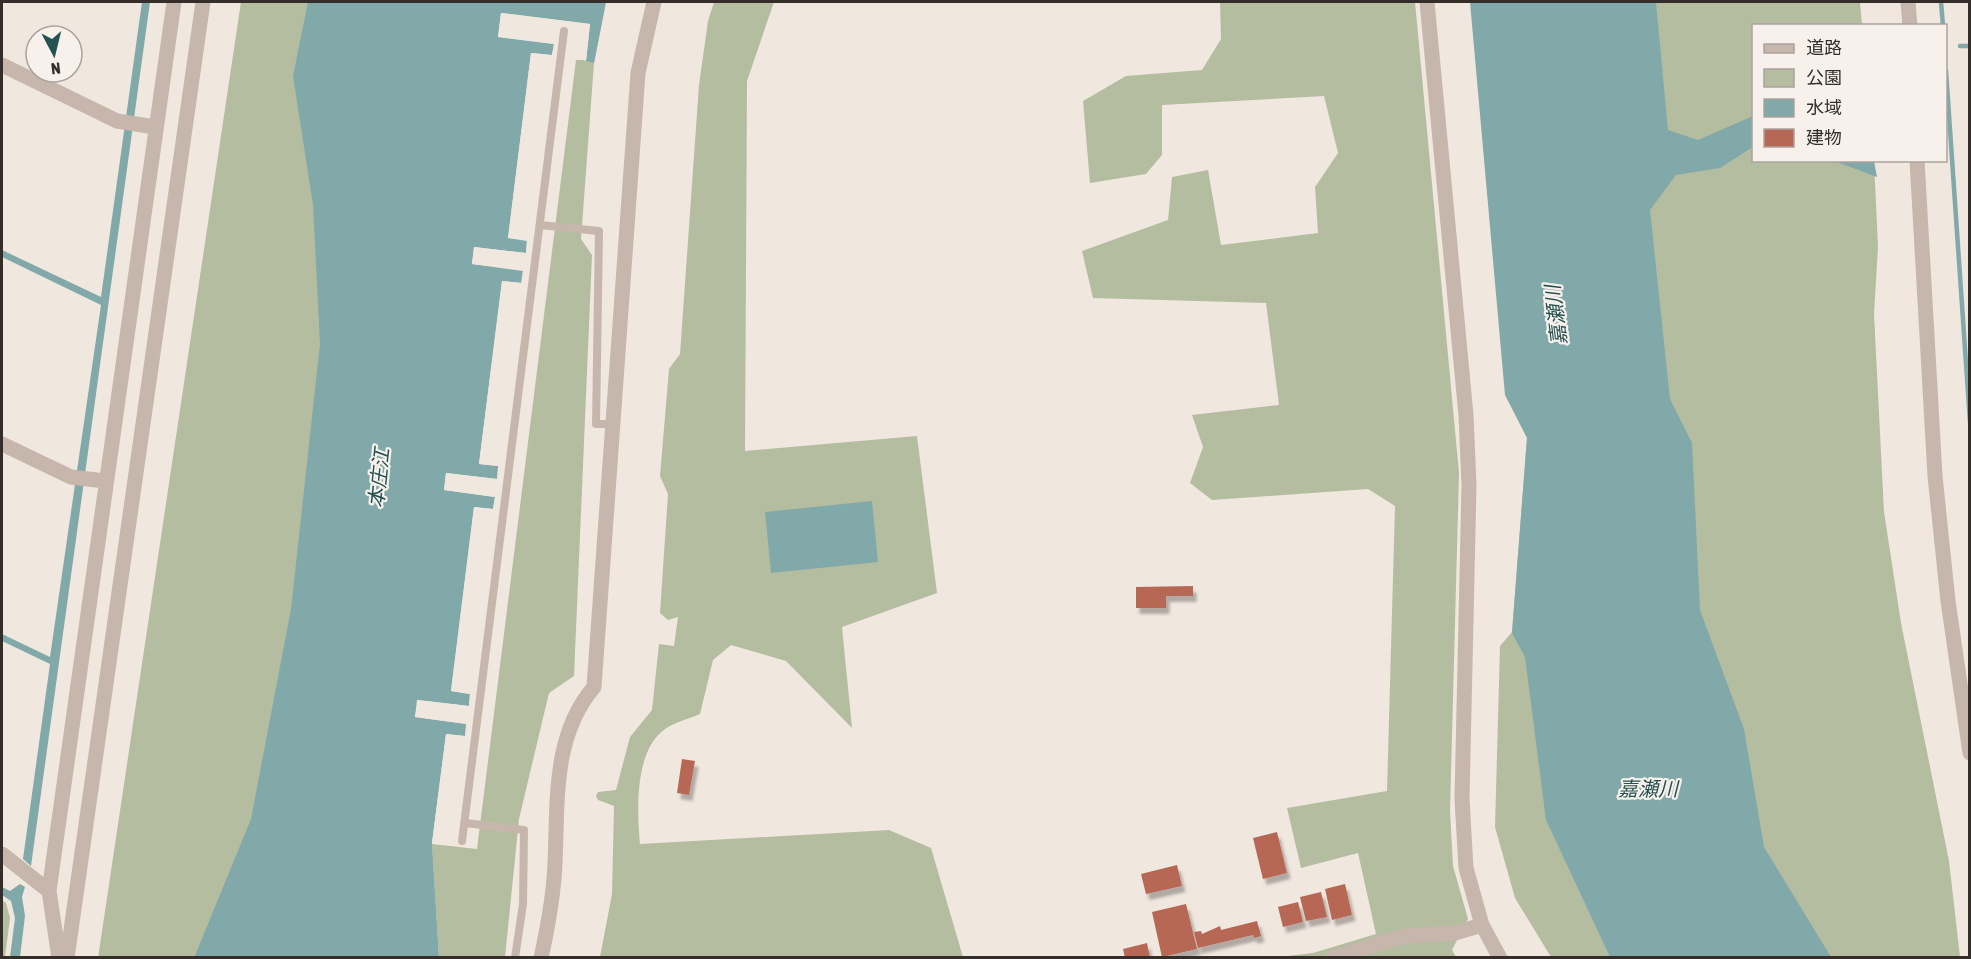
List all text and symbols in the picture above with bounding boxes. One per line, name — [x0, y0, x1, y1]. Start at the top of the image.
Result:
north arrow — [24, 24, 84, 84]
legend — [1752, 24, 1947, 162]
text: 道路 — [1806, 37, 1842, 58]
text: N — [50, 59, 62, 78]
text: 公園 — [1806, 67, 1842, 88]
text: 水域 — [1806, 97, 1842, 118]
text: 建物 — [1806, 127, 1842, 148]
water label: 嘉瀬川 — [1540, 282, 1571, 346]
water label: 本庄江 — [364, 445, 393, 509]
water label: 嘉瀬川 — [1618, 777, 1680, 800]

